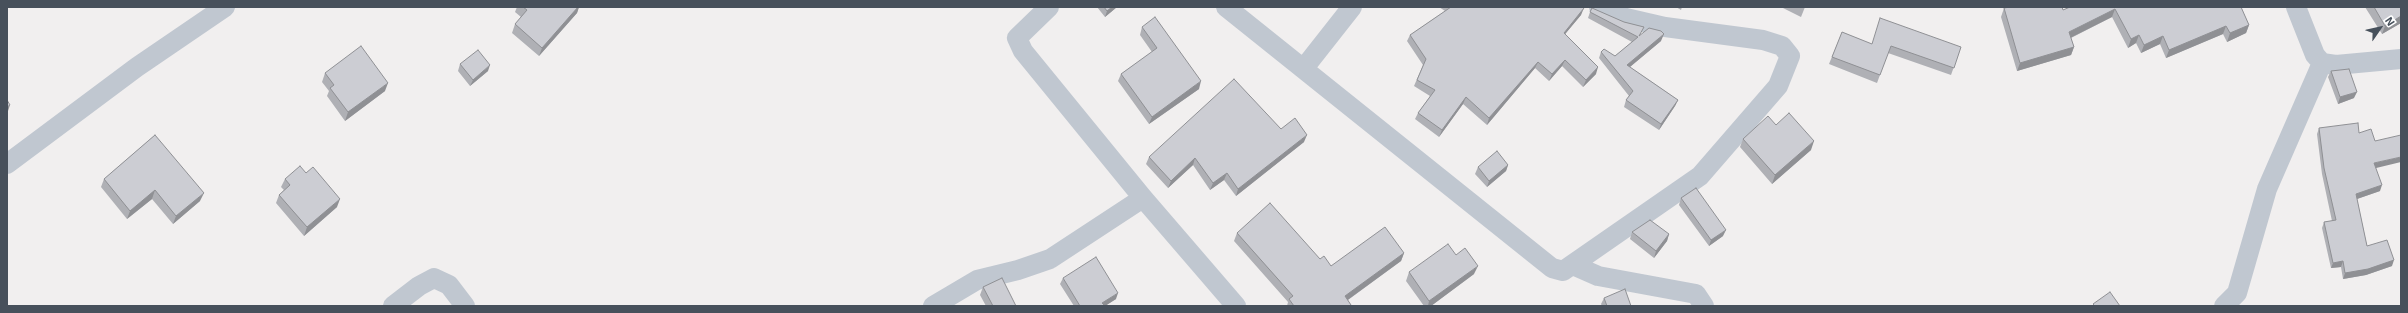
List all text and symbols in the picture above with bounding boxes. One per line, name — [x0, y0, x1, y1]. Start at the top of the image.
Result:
north arrow — [2360, 8, 2400, 48]
text: N — [2383, 14, 2398, 28]

